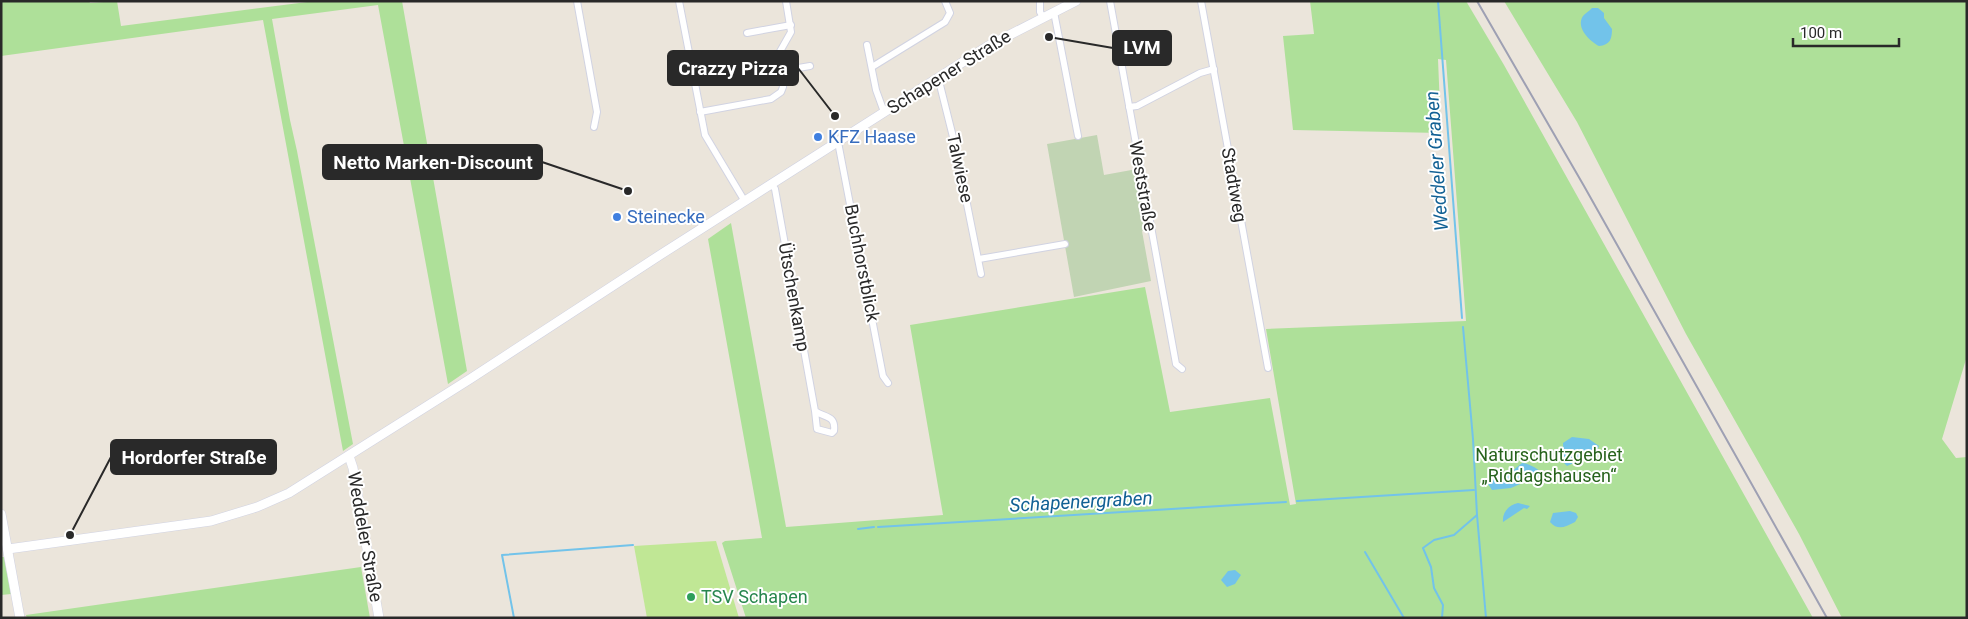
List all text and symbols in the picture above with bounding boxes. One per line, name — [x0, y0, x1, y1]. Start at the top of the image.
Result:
scale bar — [1793, 15, 1899, 47]
text: 100 m — [1800, 24, 1842, 42]
street label: Schapener Straße — [883, 25, 1014, 118]
callout: LVM — [1113, 31, 1171, 65]
text: LVM — [1123, 36, 1161, 59]
callout: Crazzy Pizza — [668, 51, 798, 85]
text: Crazzy Pizza — [678, 57, 788, 80]
water label: Weddeler Graben — [1420, 90, 1453, 232]
place label: KFZ Haase — [828, 126, 916, 147]
marker: KFZ Haase — [812, 131, 824, 143]
street label: Talwiese — [943, 131, 978, 204]
street label: Weststraße — [1125, 139, 1162, 233]
callout: Netto Marken-Discount — [323, 145, 542, 179]
street label: Stadtweg — [1218, 146, 1251, 224]
text: Netto Marken-Discount — [333, 151, 533, 174]
street label: Buchhorstblick — [841, 202, 884, 324]
place label: Steinecke — [627, 206, 705, 227]
marker: Steinecke — [611, 211, 623, 223]
street label: Ütschenkamp — [775, 241, 814, 353]
callout: Hordorfer Straße — [111, 440, 276, 474]
park label: Naturschutzgebiet „Riddagshausen“ — [1475, 444, 1623, 486]
text: Hordorfer Straße — [121, 446, 267, 469]
street label: Weddeler Straße — [344, 470, 387, 604]
water label: Schapenergraben — [1009, 486, 1153, 517]
place label: TSV Schapen — [701, 586, 808, 607]
marker: TSV Schapen — [685, 591, 697, 603]

